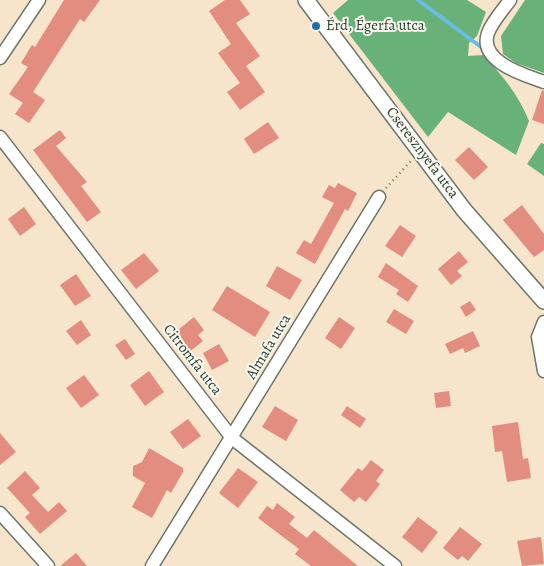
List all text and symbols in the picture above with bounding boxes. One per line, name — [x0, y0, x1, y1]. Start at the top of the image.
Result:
place label: Érd, Égerfa utca — [326, 17, 425, 35]
marker: Érd, Égerfa utca — [310, 20, 322, 32]
street label: Cseresznyefa utca — [382, 104, 462, 202]
street label: Almafa utca — [243, 311, 295, 383]
street label: Citromfa utca — [159, 321, 225, 399]

